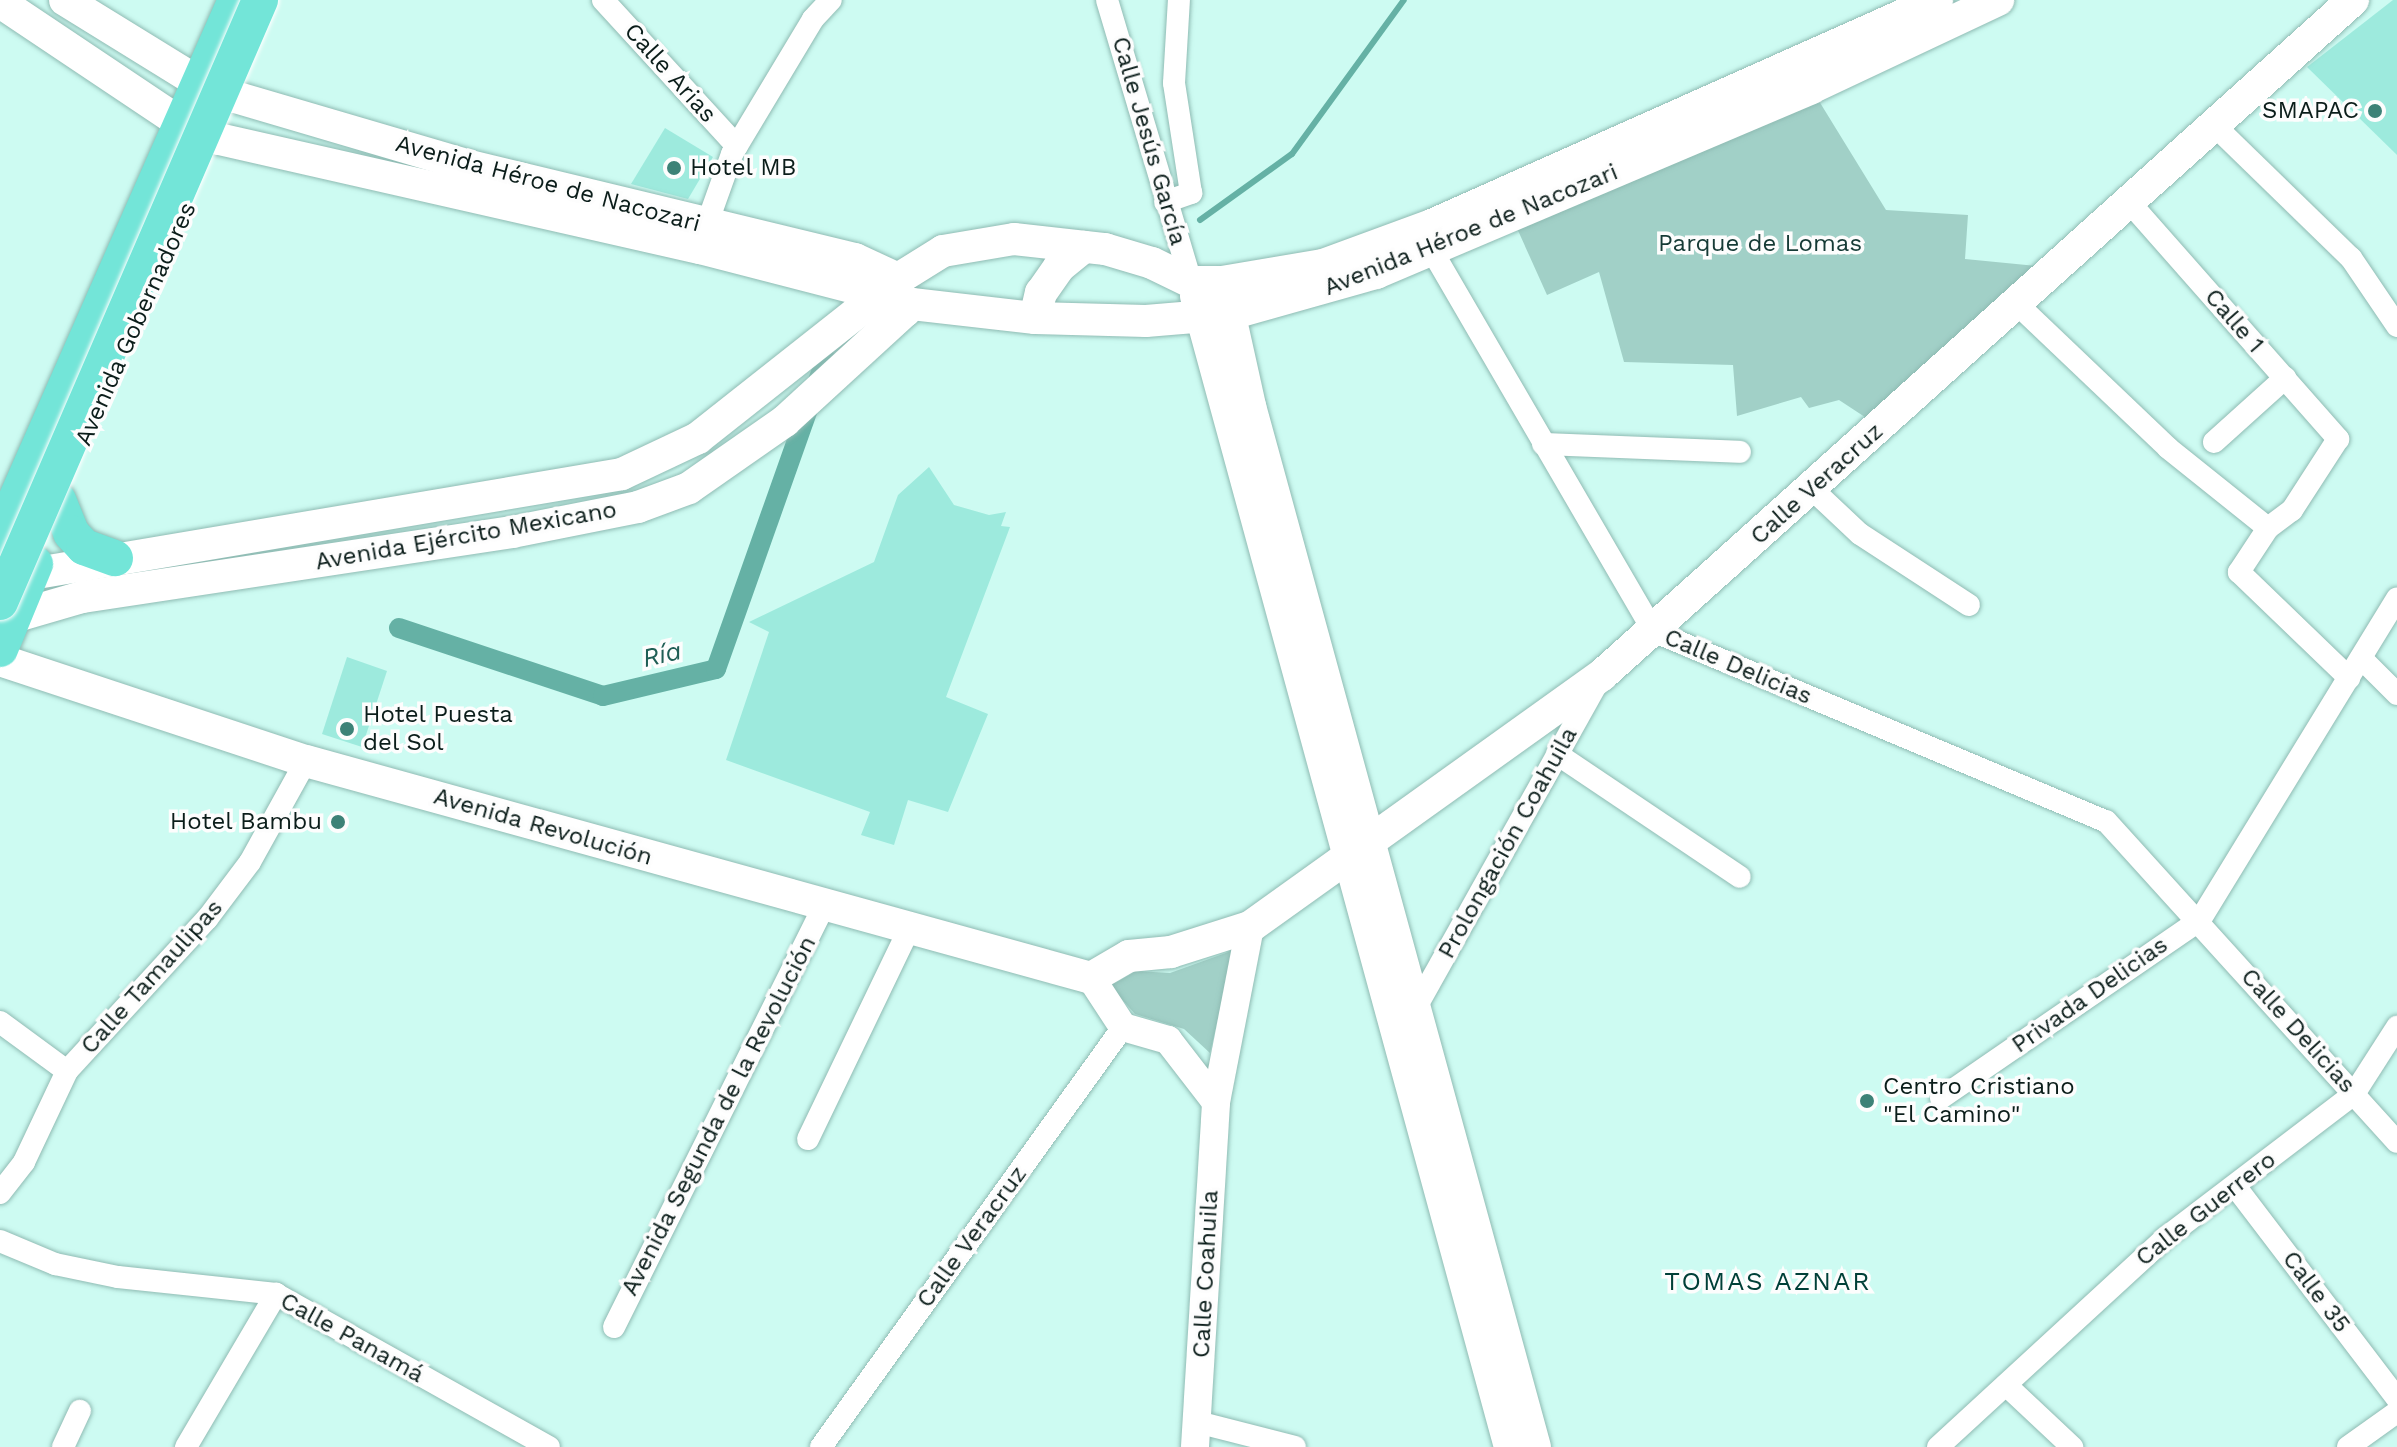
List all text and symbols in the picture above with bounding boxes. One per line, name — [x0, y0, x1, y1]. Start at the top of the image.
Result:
street label: Calle Arias — [617, 17, 723, 129]
street label: Calle Jesús García — [1105, 33, 1193, 249]
place label: SMAPAC — [2262, 97, 2359, 125]
marker: SMAPAC — [2366, 102, 2384, 120]
street label: Avenida Héroe de Nacozari — [392, 129, 704, 239]
place label: Hotel MB — [690, 154, 797, 182]
street label: Avenida Héroe de Nacozari — [1320, 158, 1622, 302]
marker: Hotel MB — [665, 159, 683, 177]
street label: Avenida Gobernadores — [69, 198, 203, 450]
park label: Parque de Lomas — [1658, 230, 1862, 258]
street label: Calle 1 — [2198, 283, 2270, 359]
street label: Calle Veracruz — [1745, 417, 1889, 551]
street label: Avenida Ejército Mexicano — [313, 495, 619, 577]
street label: Calle Delicias — [1660, 623, 1816, 711]
water label: Ría — [639, 635, 685, 675]
place label: Hotel Puesta del Sol — [363, 701, 514, 757]
marker: Hotel Puesta del Sol — [338, 720, 356, 738]
street label: Prolongación Coahuila — [1432, 722, 1584, 964]
street label: Avenida Revolución — [430, 782, 656, 872]
place label: Hotel Bambu — [169, 808, 322, 836]
marker: Hotel Bambu — [329, 813, 347, 831]
street label: Calle Tamaulipas — [75, 894, 229, 1060]
street label: Privada Delicias — [2006, 930, 2174, 1060]
street label: Avenida Segunda de la Revolución — [615, 931, 823, 1301]
street label: Calle Delicias — [2235, 963, 2361, 1099]
place label: Centro Cristiano "El Camino" — [1883, 1073, 2075, 1129]
marker: Centro Cristiano "El Camino" — [1858, 1092, 1876, 1110]
street label: Calle Guerrero — [2130, 1145, 2282, 1273]
street label: Calle Veracruz — [911, 1160, 1033, 1314]
street label: Calle Coahuila — [1187, 1189, 1225, 1359]
street label: Calle 35 — [2276, 1246, 2356, 1338]
district label: TOMAS AZNAR — [1664, 1266, 1872, 1298]
street label: Calle Panamá — [275, 1287, 429, 1389]

